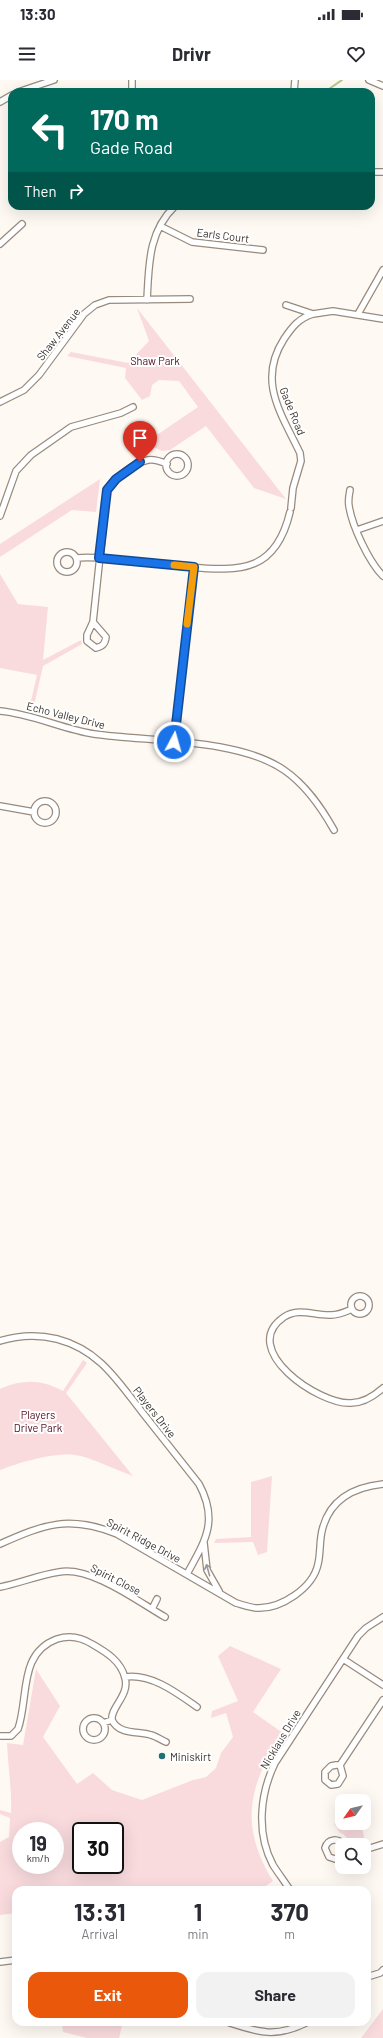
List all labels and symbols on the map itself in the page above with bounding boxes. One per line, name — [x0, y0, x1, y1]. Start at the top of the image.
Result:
street label: Earls Court — [196, 225, 250, 245]
street label: Shaw Avenue — [33, 305, 83, 363]
park label: Shaw Park — [130, 354, 180, 367]
street label: Gade Road — [277, 385, 309, 437]
pin — [123, 421, 157, 462]
street label: Echo Valley Drive — [25, 699, 107, 731]
position arrow — [153, 721, 195, 763]
street label: Players Drive — [131, 1384, 179, 1440]
park label: Players Drive Park — [14, 1408, 63, 1434]
street label: Spirit Ridge Drive — [105, 1515, 184, 1565]
street label: Spirit Close — [89, 1561, 143, 1597]
one-way arrow — [204, 1564, 211, 1577]
street label: Nicklaus Drive — [257, 1707, 303, 1771]
place label: Miniskirt — [170, 1750, 211, 1763]
marker: Miniskirt — [157, 1751, 167, 1761]
north arrow — [335, 1794, 371, 1830]
speed limit sign: 30 — [72, 1822, 124, 1874]

